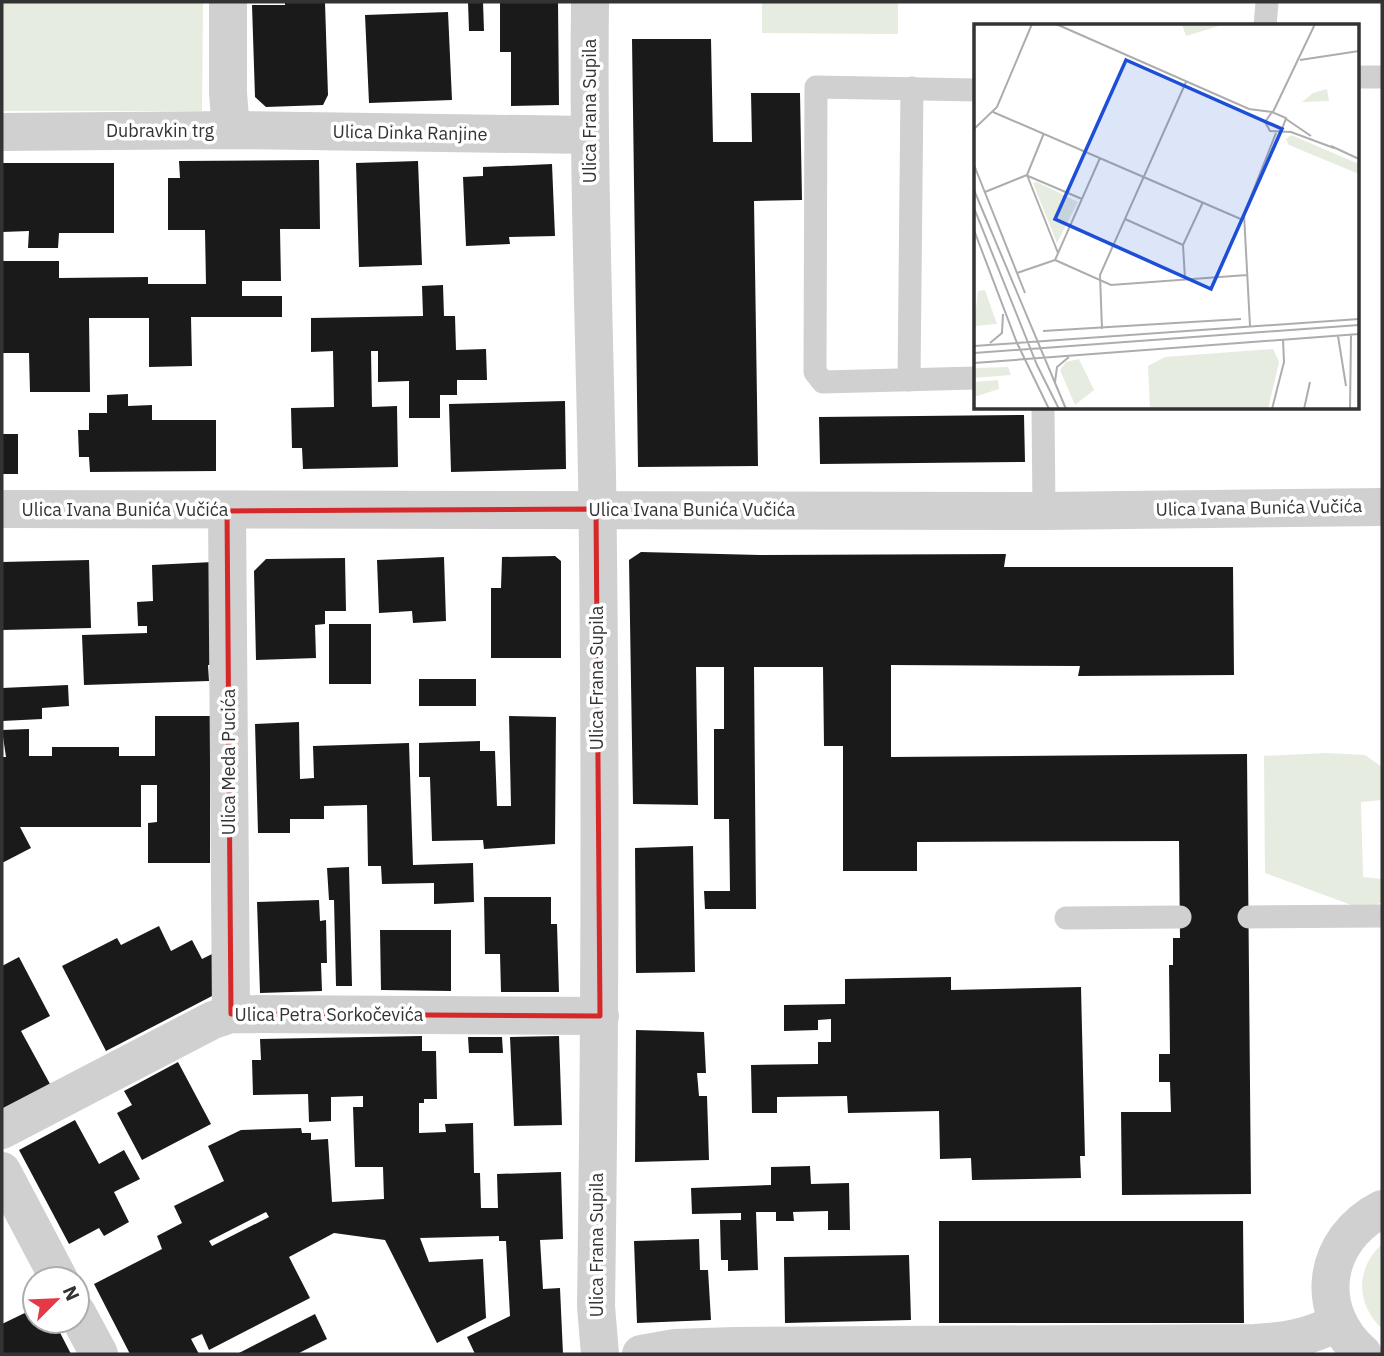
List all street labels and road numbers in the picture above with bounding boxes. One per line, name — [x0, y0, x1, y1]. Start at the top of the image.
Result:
street label: Ulica Frana Supila — [578, 38, 601, 183]
street label: Dubravkin trg — [106, 119, 215, 142]
street label: Ulica Dinka Ranjine — [332, 120, 488, 145]
street label: Ulica Ivana Bunića Vučića — [1155, 494, 1363, 521]
street label: Ulica Ivana Bunića Vučića — [22, 498, 229, 521]
street label: Ulica Ivana Bunića Vučića — [589, 498, 796, 521]
street label: Ulica Frana Supila — [585, 605, 608, 750]
street label: Ulica Meda Pucića — [217, 688, 240, 835]
street label: Ulica Petra Sorkočevića — [235, 1003, 424, 1026]
street label: Ulica Frana Supila — [585, 1172, 608, 1317]

